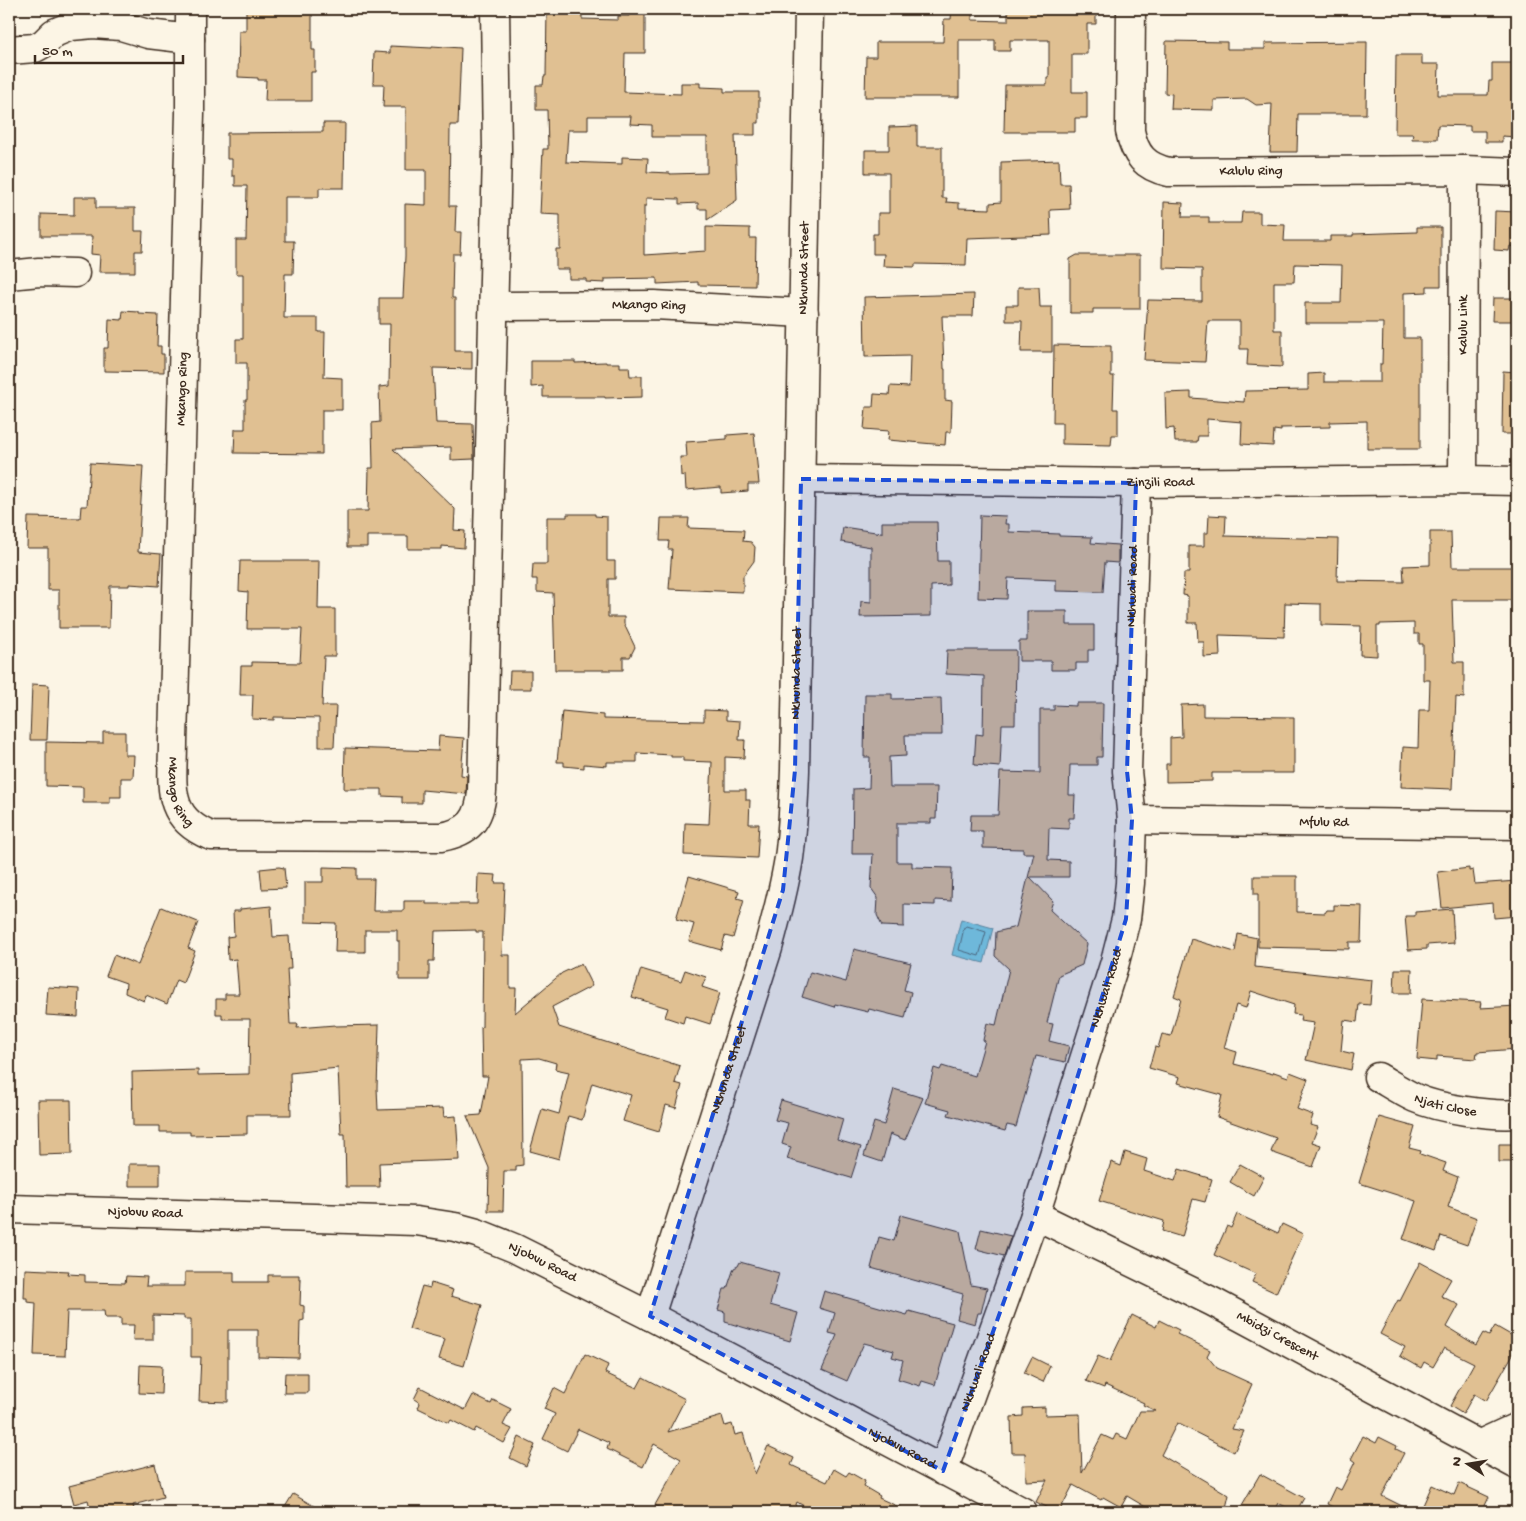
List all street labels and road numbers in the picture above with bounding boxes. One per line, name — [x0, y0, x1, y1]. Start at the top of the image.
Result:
street label: Kalulu Ring — [1219, 163, 1283, 180]
street label: Nkhunda Street — [795, 220, 814, 315]
street label: Kalulu Link — [1455, 294, 1472, 355]
street label: Mkango Ring — [612, 296, 686, 315]
street label: Mkango Ring — [173, 352, 193, 426]
street label: Zinzili Road — [1126, 474, 1196, 492]
street label: Nkhwali Road — [1123, 543, 1143, 627]
street label: Nkhunda Street — [787, 625, 806, 720]
street label: Mkango Ring — [164, 757, 197, 831]
street label: Mfulu Rd — [1299, 814, 1350, 831]
street label: Nkhwali Road — [1086, 945, 1127, 1030]
street label: Nkhunda Street — [707, 1021, 752, 1116]
street label: Njati Close — [1411, 1090, 1478, 1121]
street label: Njobvu Road — [107, 1203, 184, 1223]
street label: Njobvu Road — [506, 1238, 581, 1287]
street label: Mbidzi Crescent — [1233, 1308, 1322, 1366]
street label: Nkhwali Road — [957, 1329, 1001, 1413]
street label: Njobvu Road — [865, 1424, 940, 1474]

